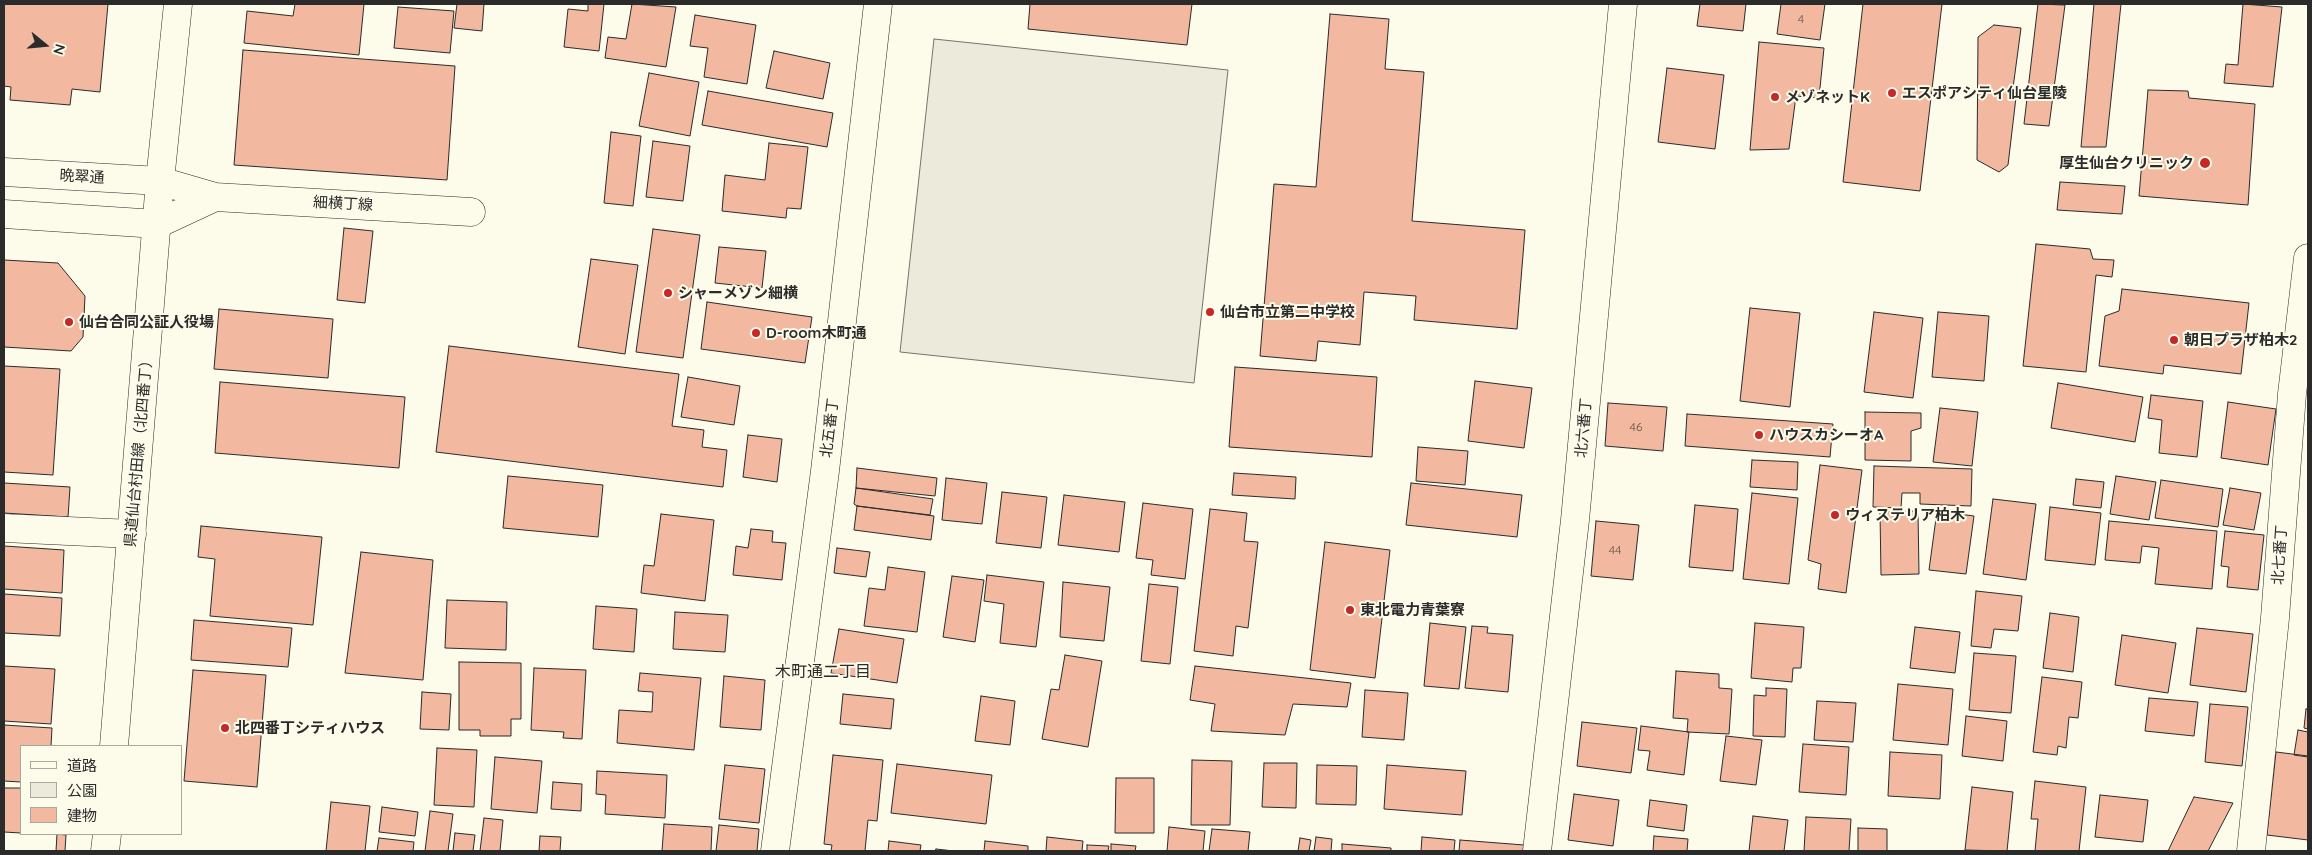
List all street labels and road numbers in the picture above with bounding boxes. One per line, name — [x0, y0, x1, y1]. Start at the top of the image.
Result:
street label: 晩翠通 — [59, 167, 105, 187]
street label: 細横丁線 — [313, 193, 373, 215]
street label: 県道仙台村田線（北四番丁） — [122, 352, 156, 548]
street label: 北五番丁 — [817, 397, 843, 459]
street label: 北六番丁 — [1572, 397, 1596, 459]
street label: 北七番丁 — [2269, 524, 2291, 586]

